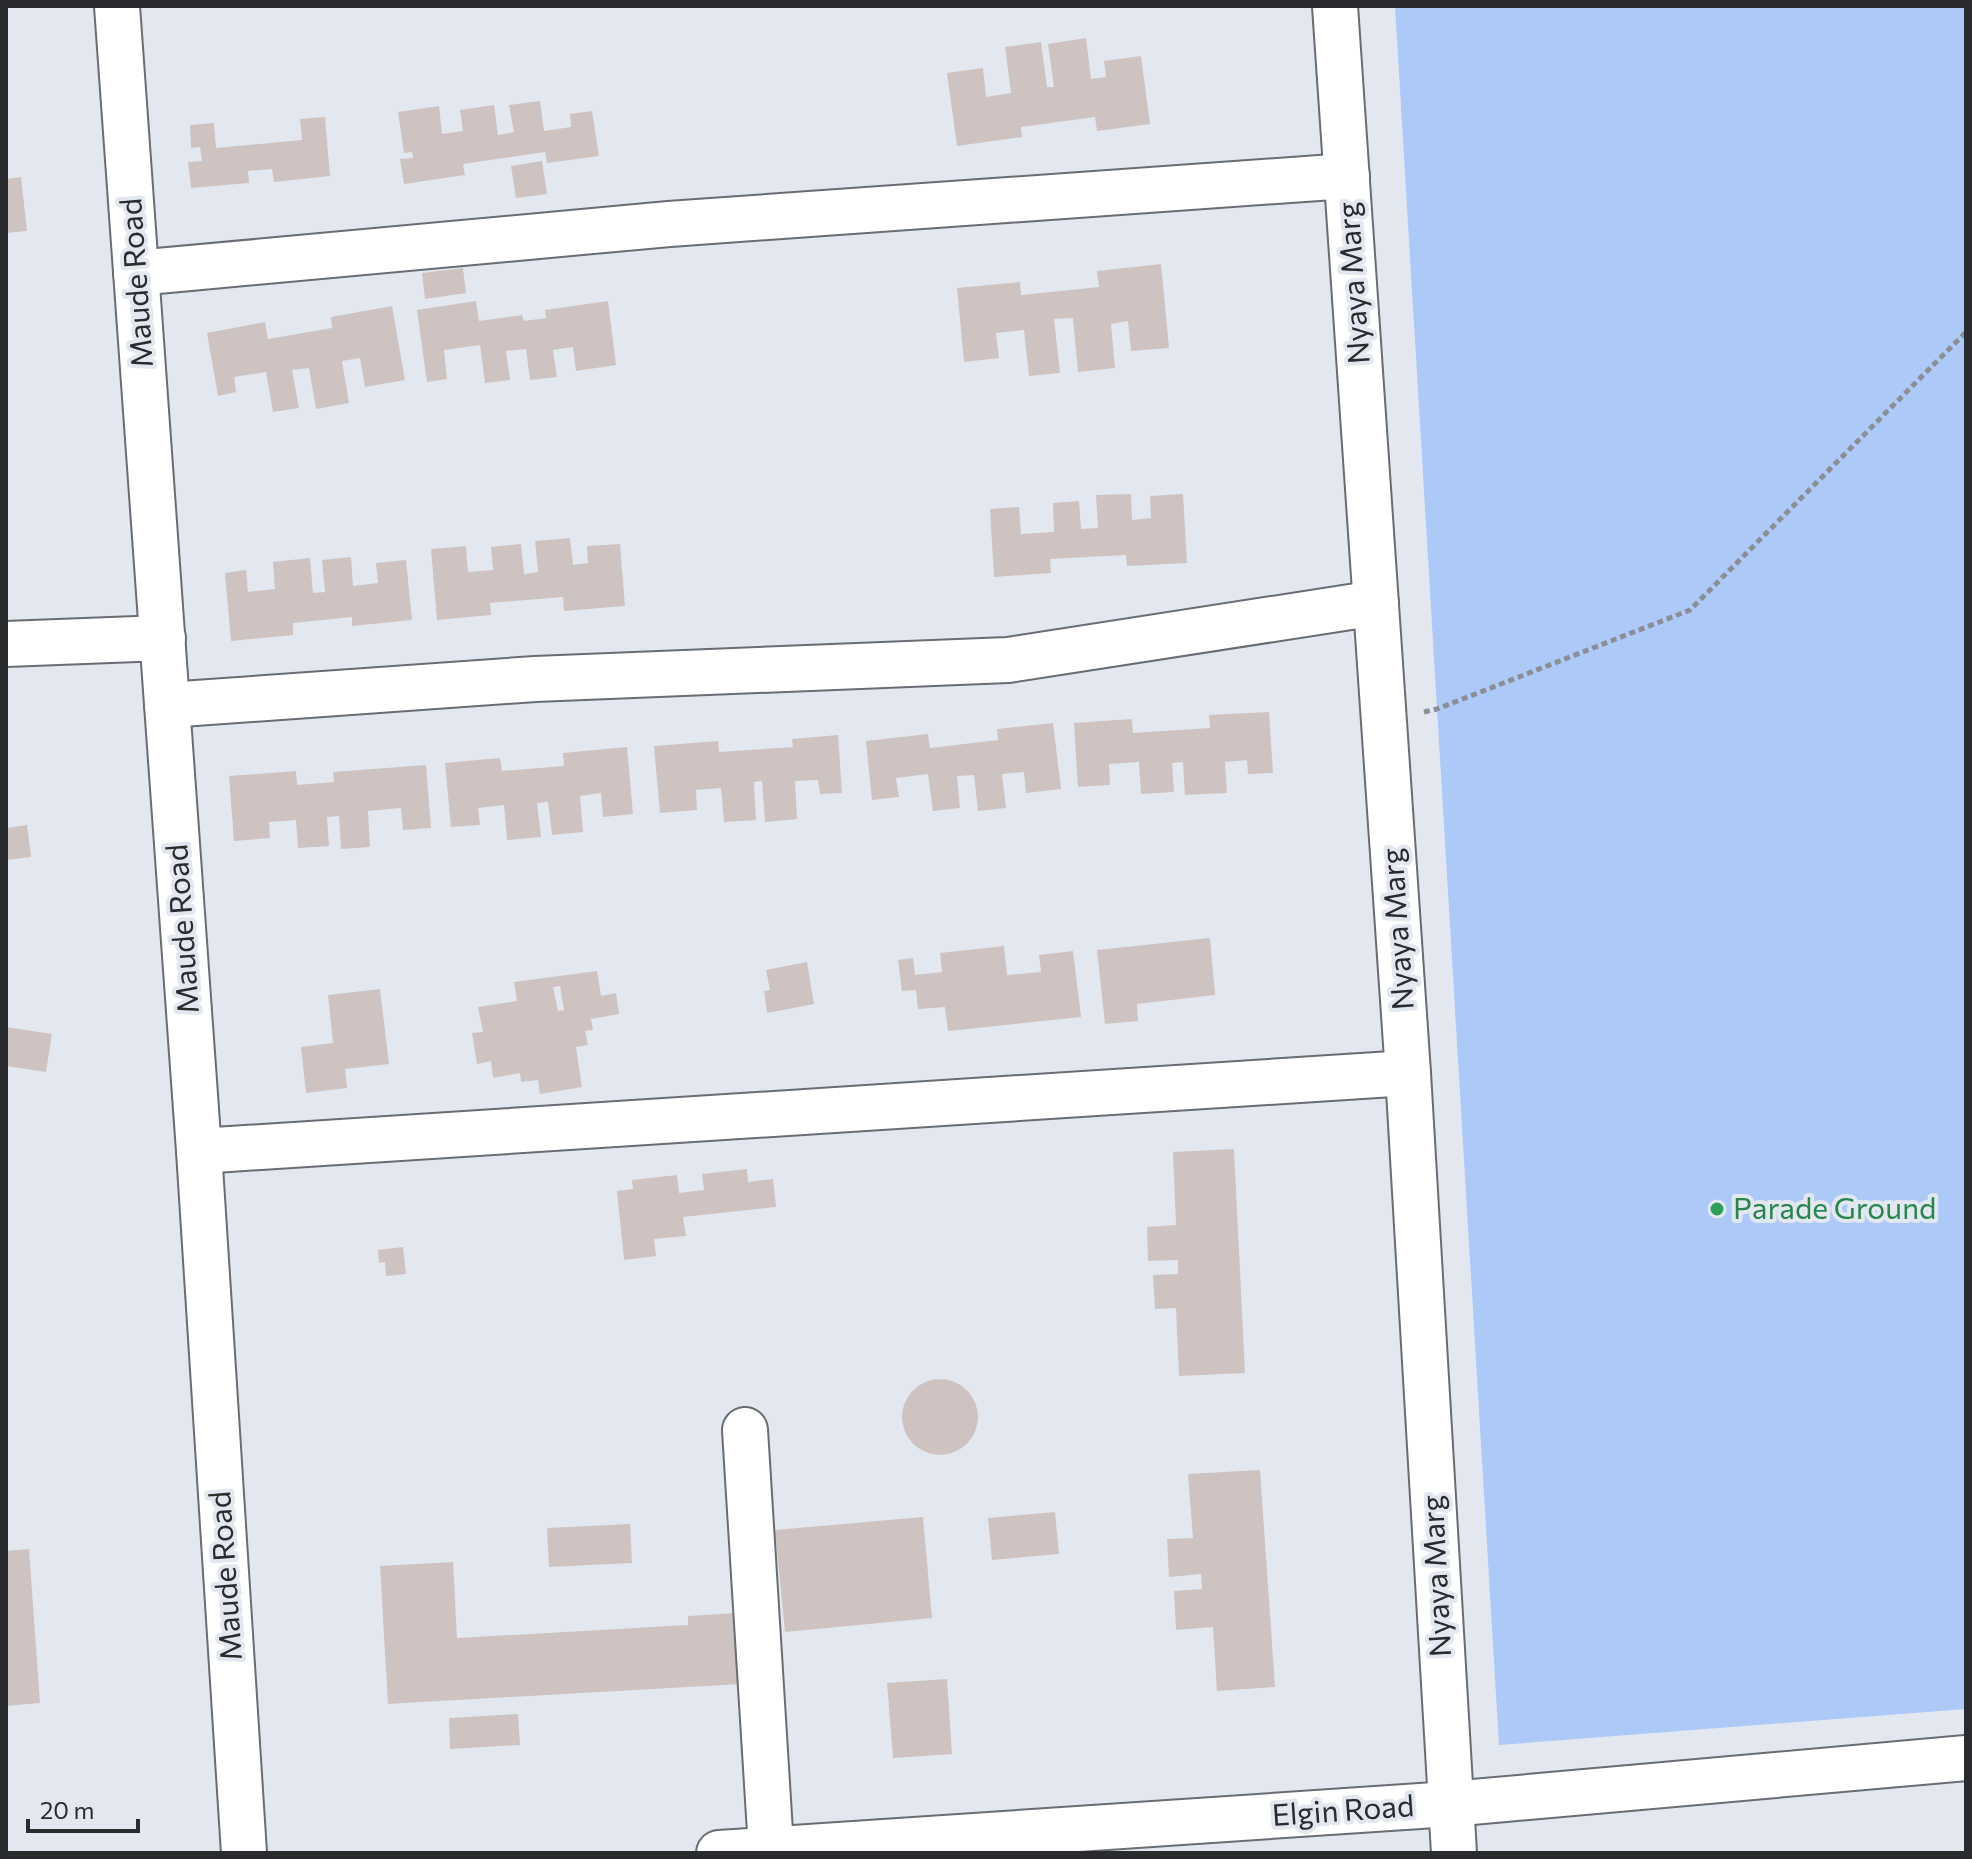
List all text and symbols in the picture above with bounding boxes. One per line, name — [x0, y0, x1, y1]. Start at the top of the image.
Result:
street label: Maude Road — [110, 197, 159, 369]
street label: Nyaya Marg — [1327, 201, 1376, 365]
street label: Maude Road — [156, 843, 205, 1015]
street label: Nyaya Marg — [1371, 847, 1420, 1011]
place label: Parade Ground — [1733, 1188, 1936, 1225]
marker: Parade Ground — [1708, 1200, 1726, 1218]
street label: Maude Road — [199, 1490, 248, 1662]
street label: Nyaya Marg — [1412, 1494, 1457, 1658]
scale bar — [28, 1783, 138, 1833]
street label: Elgin Road — [1271, 1785, 1415, 1832]
text: 20 m — [40, 1795, 94, 1824]

